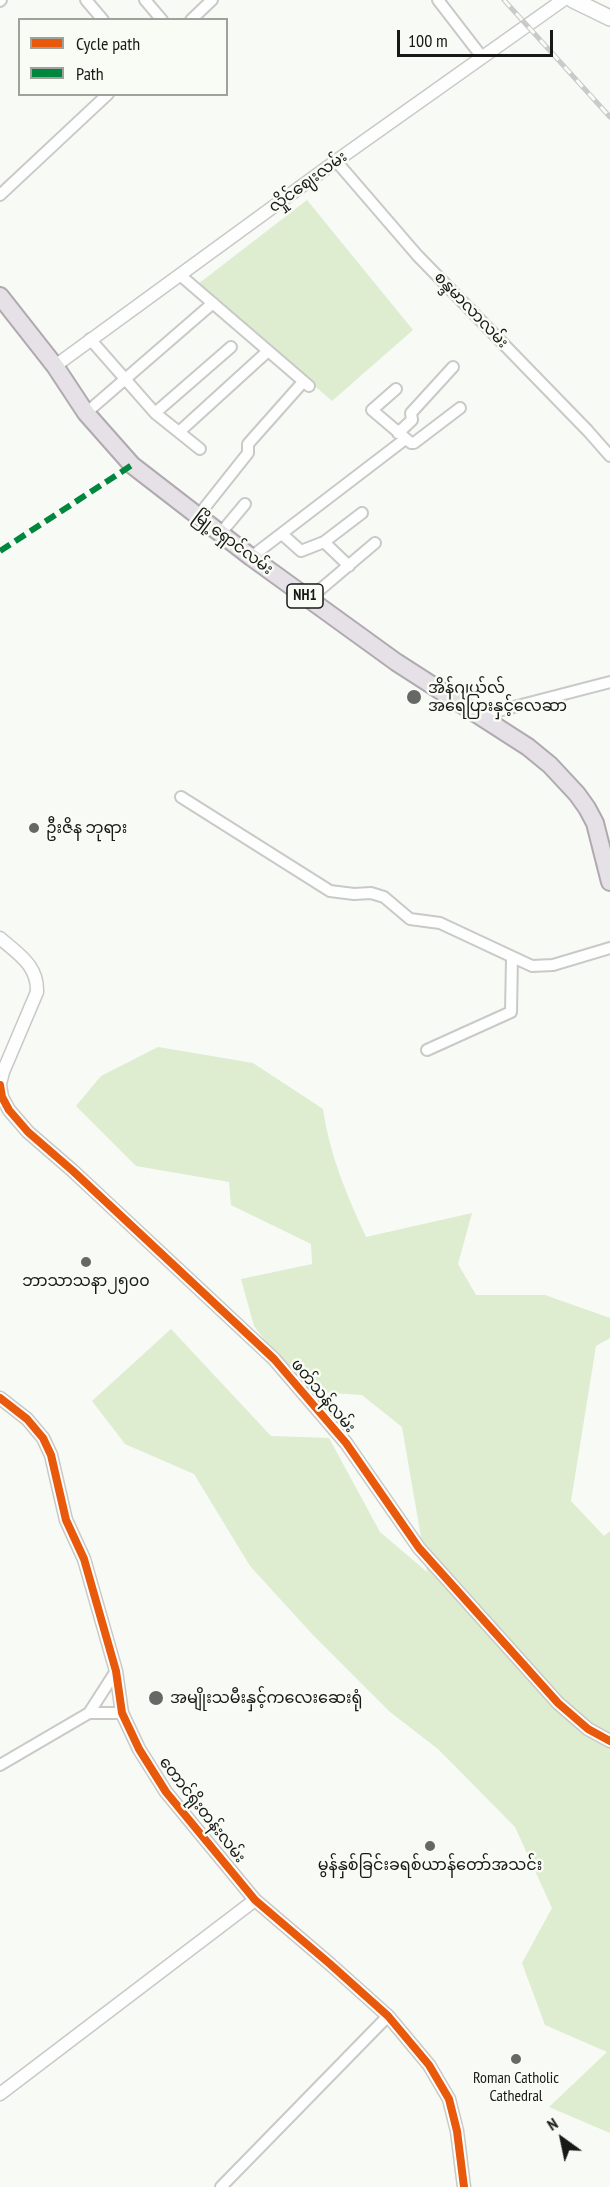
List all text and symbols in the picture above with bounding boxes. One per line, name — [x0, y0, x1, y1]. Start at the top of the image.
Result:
legend — [18, 18, 228, 96]
scale bar — [400, 18, 556, 56]
text: 100 m — [408, 29, 448, 52]
text: Cycle path — [76, 32, 140, 55]
text: Path — [76, 62, 104, 85]
street label: လှိုင်ဈေးလမ်း — [265, 147, 351, 217]
street label: စန္ဒမာလာလမ်း — [430, 268, 512, 352]
street label: မြို့ရှောင်လမ်း — [189, 507, 277, 579]
road number: NH1 — [287, 584, 323, 608]
place label: အိန်ဂျယ်လ် အရေပြားနှင့်လေဆာ — [428, 678, 567, 716]
marker: အိန်ဂျယ်လ် အရေပြားနှင့်လေဆာ — [405, 688, 423, 706]
place label: ဦးဇိန ဘုရား — [46, 818, 127, 838]
marker: ဦးဇိန ဘုရား — [27, 821, 41, 835]
marker: ဘာသာသနာ၂၅၀၀ — [79, 1255, 93, 1269]
place label: ဘာသာသနာ၂၅၀၀ — [22, 1271, 150, 1291]
street label: ဖတ်သန်လမ်း — [287, 1355, 359, 1437]
place label: အမျိုးသမီးနှင့်ကလေးဆေးရုံ — [170, 1688, 362, 1708]
marker: အမျိုးသမီးနှင့်ကလေးဆေးရုံ — [147, 1689, 165, 1707]
street label: တောင်ရိုးတန်းလမ်း — [155, 1753, 249, 1867]
marker: မွန်နှစ်ခြင်းခရစ်ယာန်တော်အသင်း — [423, 1839, 437, 1853]
place label: မွန်နှစ်ခြင်းခရစ်ယာန်တော်အသင်း — [318, 1855, 542, 1875]
marker: Roman Catholic Cathedral — [509, 2052, 523, 2066]
place label: Roman Catholic Cathedral — [473, 2068, 559, 2106]
north arrow — [532, 2109, 592, 2169]
text: N — [543, 2113, 561, 2135]

